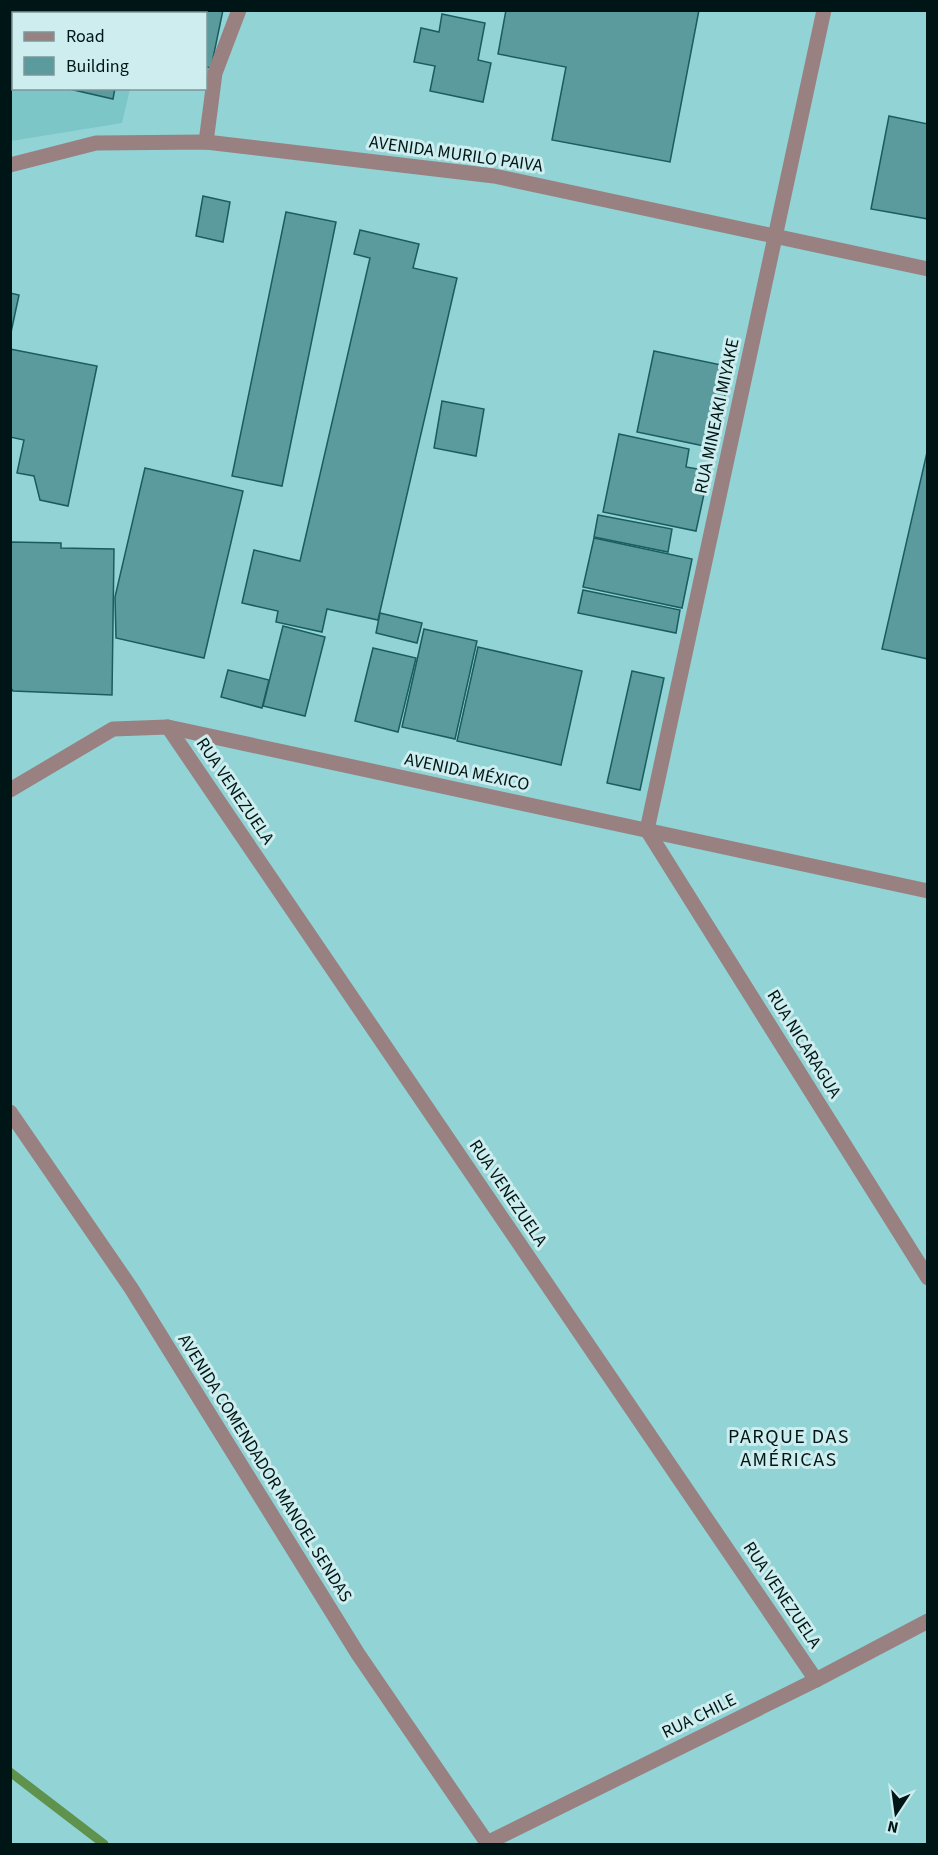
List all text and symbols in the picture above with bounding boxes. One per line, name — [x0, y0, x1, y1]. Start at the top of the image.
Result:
legend — [12, 12, 207, 90]
text: Road — [66, 24, 105, 49]
text: Building — [66, 54, 129, 79]
street label: AVENIDA MURILO PAIVA — [368, 129, 545, 179]
street label: RUA MINEAKI MIYAKE — [688, 336, 746, 496]
street label: RUA VENEZUELA — [190, 733, 280, 850]
street label: AVENIDA MÉXICO — [402, 747, 532, 797]
street label: RUA NICARAGUA — [761, 985, 847, 1103]
street label: RUA VENEZUELA — [463, 1135, 553, 1252]
street label: AVENIDA COMENDADOR MANOEL SENDAS — [172, 1329, 358, 1607]
district label: PARQUE DAS AMÉRICAS — [728, 1423, 850, 1474]
street label: RUA VENEZUELA — [737, 1537, 827, 1654]
street label: RUA CHILE — [658, 1687, 740, 1745]
north arrow — [866, 1783, 926, 1843]
text: N — [885, 1815, 901, 1839]

